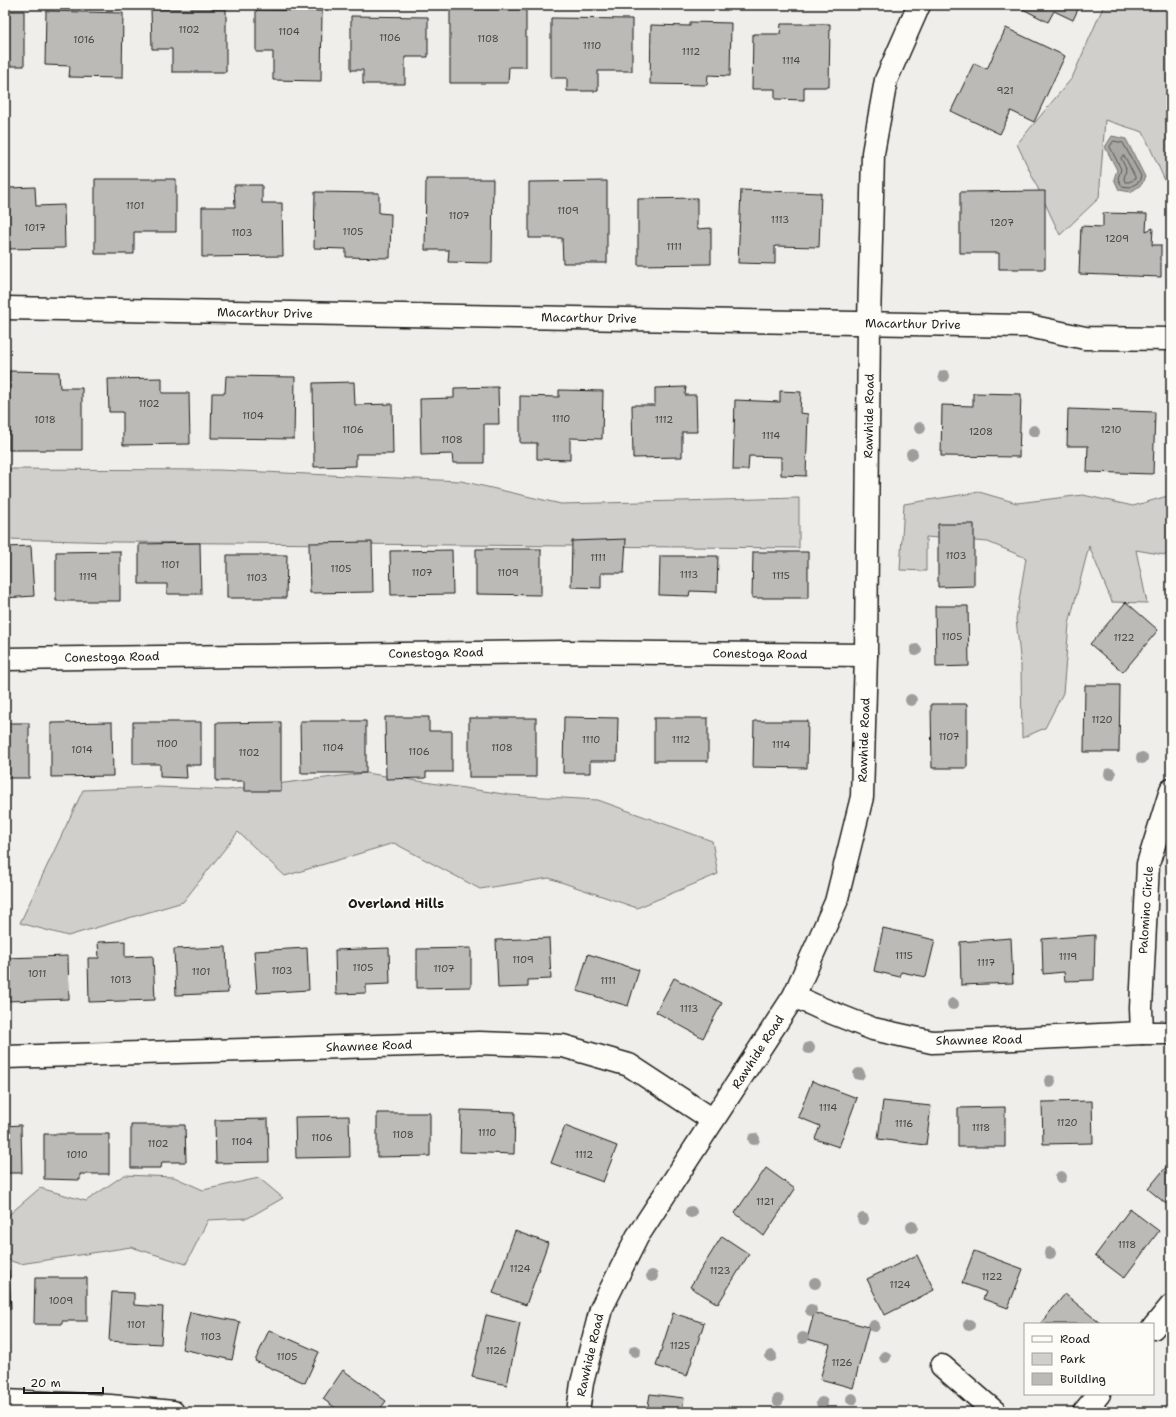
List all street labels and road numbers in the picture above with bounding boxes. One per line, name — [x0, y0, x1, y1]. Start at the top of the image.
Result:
street label: Macarthur Drive — [217, 304, 313, 322]
street label: Macarthur Drive — [541, 309, 637, 327]
street label: Macarthur Drive — [865, 315, 961, 333]
street label: Rawhide Road — [860, 373, 878, 458]
street label: Conestoga Road — [388, 644, 484, 662]
street label: Conestoga Road — [712, 645, 808, 663]
street label: Conestoga Road — [64, 648, 160, 666]
street label: Rawhide Road — [855, 697, 873, 783]
street label: Palomino Circle — [1135, 865, 1157, 955]
street label: Rawhide Road — [728, 1012, 788, 1092]
street label: Shawnee Road — [936, 1031, 1023, 1049]
street label: Shawnee Road — [325, 1036, 413, 1056]
street label: Rawhide Road — [573, 1312, 607, 1398]

